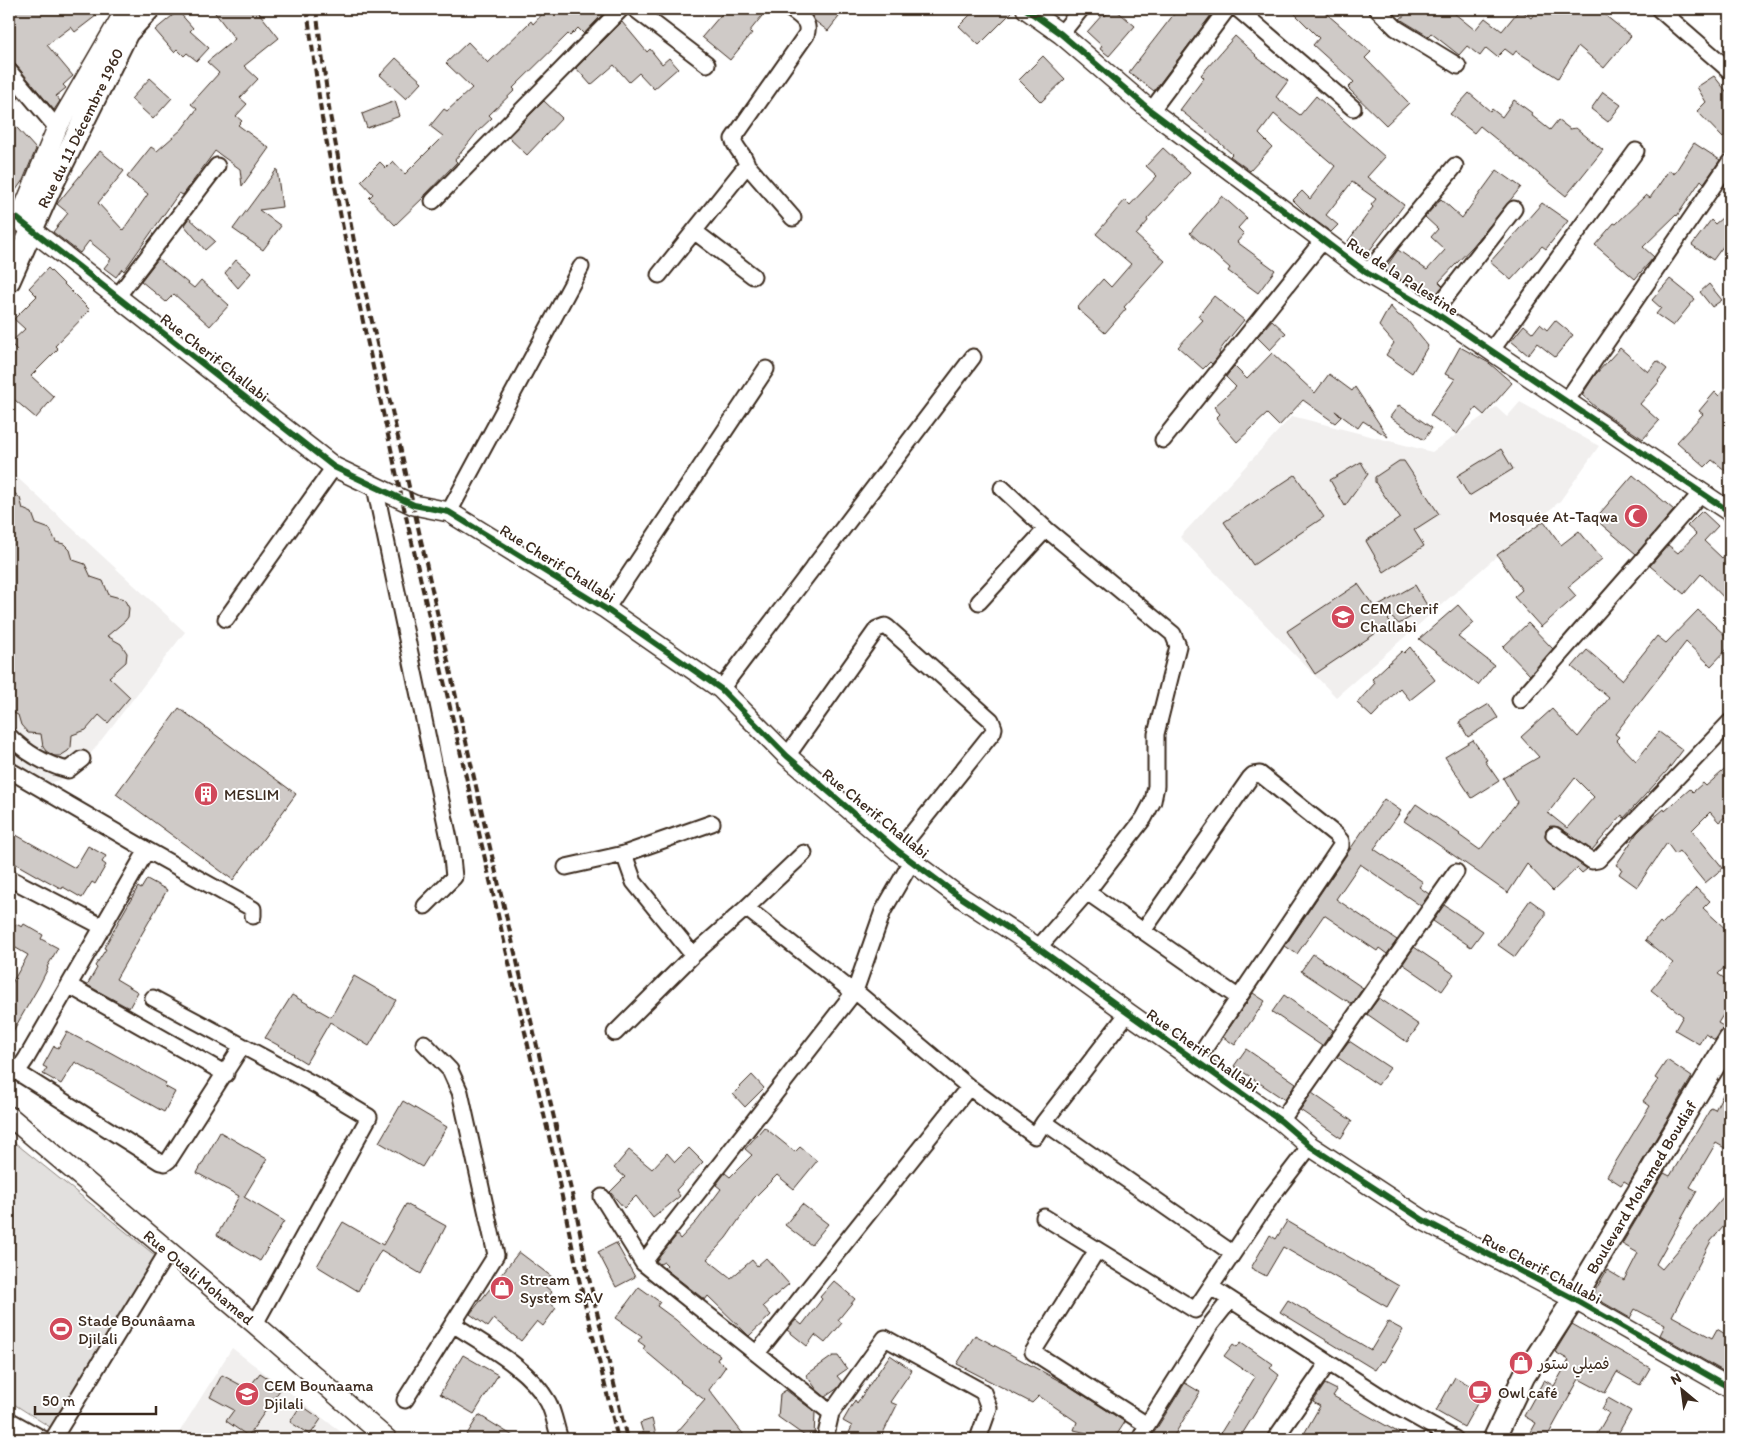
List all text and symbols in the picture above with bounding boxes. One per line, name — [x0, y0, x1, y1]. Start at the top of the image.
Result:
street label: Rue du 11 Décembre 1960 — [33, 45, 128, 211]
street label: Rue de la Palestine — [1343, 233, 1462, 320]
street label: Rue Cherif Challabi — [157, 309, 273, 406]
mosque icon: Mosquée At-Taqwa — [1623, 503, 1649, 529]
place label: Mosquée At-Taqwa — [1489, 507, 1618, 526]
street label: Rue Cherif Challabi — [496, 520, 619, 607]
place label: CEM Cherif Challabi — [1360, 599, 1439, 636]
school or university icon: CEM Cherif Challabi — [1330, 604, 1356, 630]
street label: Rue Cherif Challabi — [818, 764, 933, 863]
building icon: MESLIM — [193, 781, 219, 807]
place label: MESLIM — [224, 785, 279, 804]
street label: Rue Cherif Challabi — [1143, 1005, 1263, 1096]
street label: Boulevard Mohamed Boudiaf — [1582, 1096, 1701, 1277]
street label: Rue Ouali Mohamed — [140, 1226, 258, 1329]
street label: Rue Cherif Challabi — [1479, 1229, 1605, 1308]
place label: Stream System SAV — [520, 1270, 603, 1307]
shop icon: Stream System SAV — [489, 1275, 515, 1301]
place label: Stade Bounâama Djilali — [78, 1311, 196, 1348]
sports icon: Stade Bounâama Djilali — [48, 1316, 74, 1342]
shop icon: فميلي ستور — [1508, 1350, 1534, 1376]
place label: فميلي ستور — [1536, 1354, 1610, 1378]
north arrow — [1656, 1366, 1706, 1416]
text: N — [1668, 1369, 1684, 1389]
place label: CEM Bounaama Djilali — [264, 1376, 374, 1413]
cafe icon: Owl café — [1467, 1379, 1493, 1405]
school or university icon: CEM Bounaama Djilali — [234, 1381, 260, 1407]
scale bar — [35, 1383, 156, 1415]
place label: Owl café — [1498, 1383, 1558, 1402]
text: 50 m — [42, 1392, 75, 1410]

